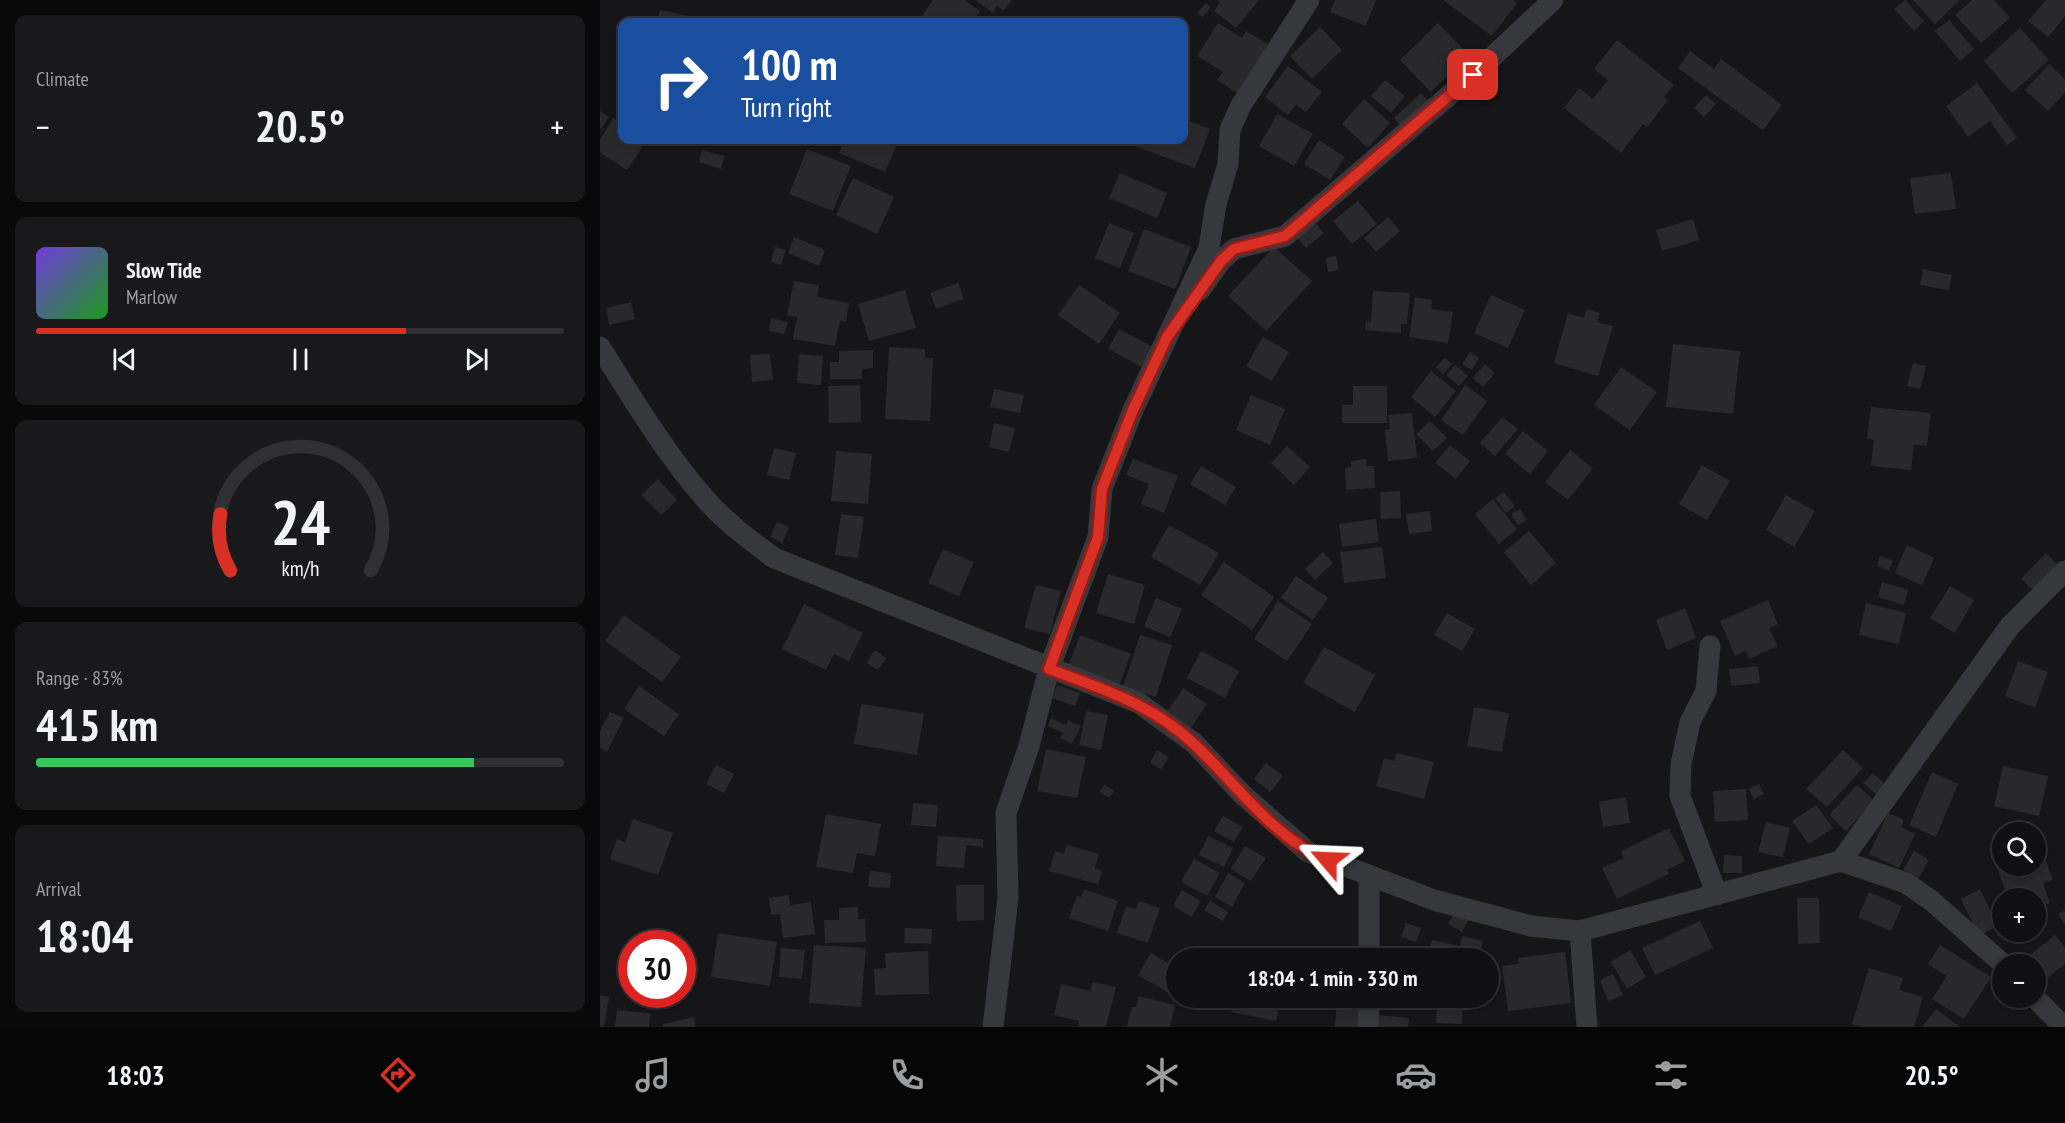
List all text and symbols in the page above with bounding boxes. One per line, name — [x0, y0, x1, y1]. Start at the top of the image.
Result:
text: 100 m — [741, 37, 838, 92]
icon: right — [642, 42, 720, 120]
pin — [1447, 49, 1498, 100]
icon: arrive — [1456, 58, 1489, 91]
text: Climate — [36, 66, 89, 92]
text: Turn right — [741, 90, 832, 124]
text: 20.5° — [255, 96, 345, 154]
text: − — [36, 105, 50, 148]
text: + — [550, 105, 564, 148]
text: Slow Tide — [126, 256, 202, 284]
text: Marlow — [126, 284, 177, 310]
icon: previous — [108, 343, 141, 376]
icon: pause — [284, 343, 317, 376]
icon: next — [460, 343, 493, 376]
text: 24 — [270, 481, 330, 562]
text: km/h — [281, 554, 319, 582]
text: Range · 83% — [36, 665, 123, 691]
text: 415 km — [36, 695, 158, 753]
map controls — [1992, 822, 2046, 1008]
button: search — [1992, 822, 2046, 876]
position arrow — [1296, 828, 1360, 892]
text: Arrival — [36, 876, 81, 902]
button: + — [1992, 888, 2046, 942]
text: 18:04 — [36, 906, 133, 964]
speed limit sign: 30 — [618, 930, 696, 1008]
button: − — [1992, 954, 2046, 1008]
text: 18:04 · 1 min · 330 m — [1247, 964, 1418, 992]
icon: directions — [377, 1054, 419, 1096]
icon: music — [632, 1054, 674, 1096]
icon: phone — [886, 1054, 928, 1096]
icon: climate — [1141, 1054, 1183, 1096]
icon: car — [1395, 1054, 1437, 1096]
icon: filters — [1650, 1054, 1692, 1096]
text: 18:03 — [106, 1058, 165, 1092]
text: 20.5° — [1904, 1058, 1959, 1092]

